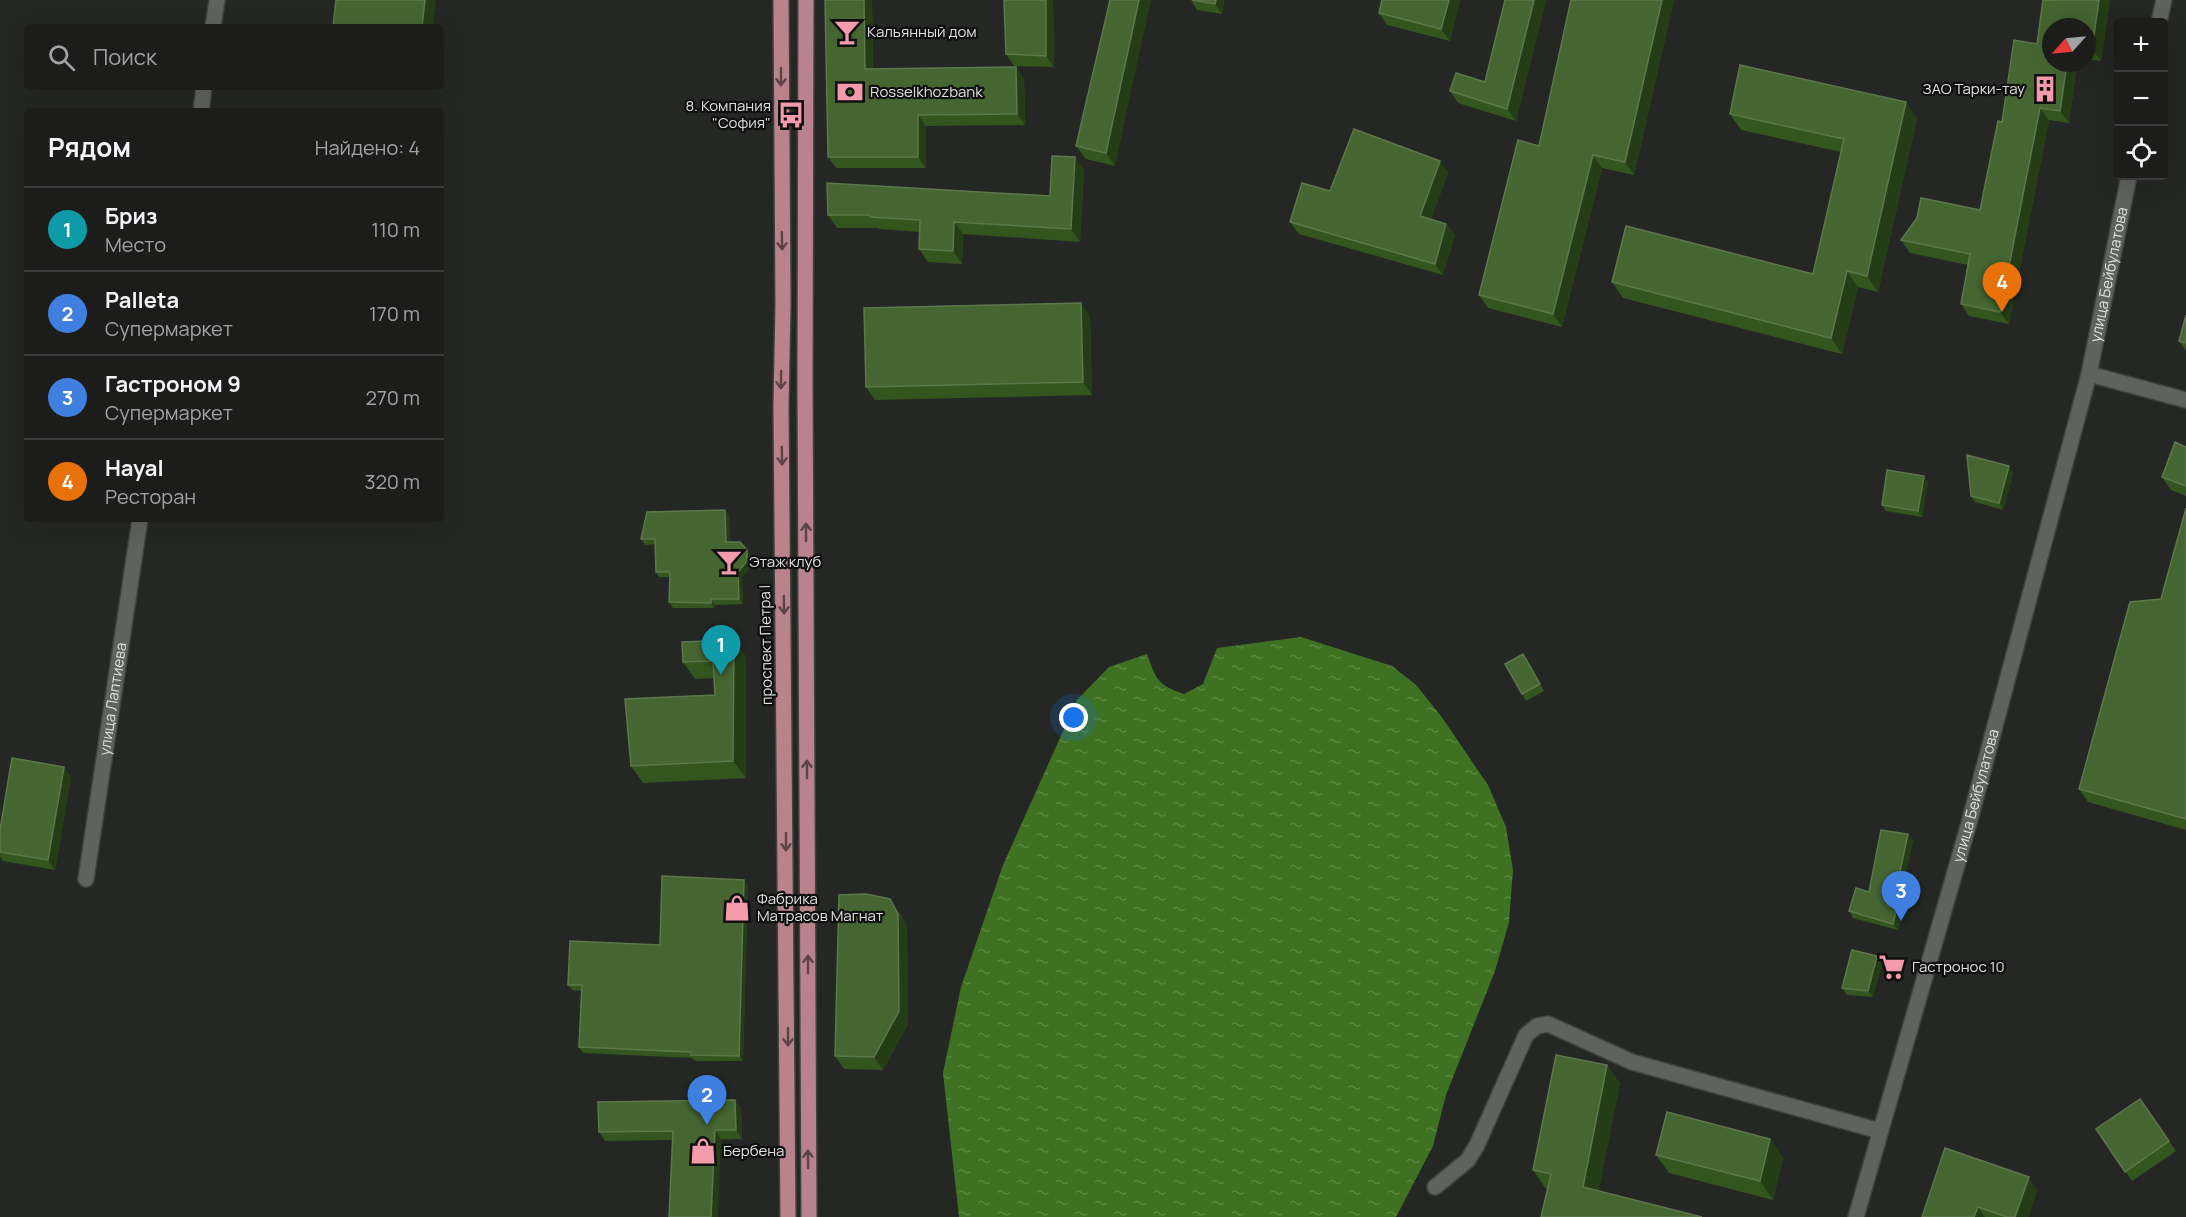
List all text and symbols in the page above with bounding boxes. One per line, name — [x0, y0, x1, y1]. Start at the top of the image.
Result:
bar icon: Кальянный дом — [832, 17, 862, 47]
north arrow — [2042, 18, 2096, 72]
map controls — [2114, 18, 2168, 180]
button: + — [2114, 18, 2168, 72]
place label: Кальянный дом — [867, 21, 977, 42]
search box — [24, 24, 444, 90]
icon: search — [45, 41, 78, 74]
text: Поиск — [93, 42, 157, 72]
one-way arrow — [775, 67, 787, 87]
button: − — [2114, 72, 2168, 126]
building icon: ЗАО Тарки-тау — [2030, 74, 2060, 104]
bank icon: Rosselkhozbank — [835, 77, 865, 107]
place label: ЗАО Тарки-тау — [1923, 78, 2025, 99]
place label: Rosselkhozbank — [870, 81, 983, 102]
place label: 8. Компания "София" — [685, 95, 771, 133]
bus stop icon: 8. Компания "София" — [776, 100, 806, 130]
button: locate — [2114, 126, 2168, 180]
text: Рядом — [48, 129, 131, 165]
text: Найдено: 4 — [315, 134, 420, 161]
text: Бриз — [105, 201, 157, 231]
street label: улица Бейбулатова — [2085, 205, 2132, 344]
text: 1 — [63, 216, 72, 243]
text: 110 m — [371, 216, 420, 243]
text: Место — [105, 231, 166, 258]
one-way arrow — [776, 231, 788, 251]
pin: 4 — [1982, 262, 2022, 312]
text: Palleta — [105, 285, 179, 315]
text: 2 — [62, 300, 73, 327]
text: 170 m — [369, 300, 420, 327]
text: Супермаркет — [105, 315, 233, 342]
text: Гастроном 9 — [105, 369, 241, 399]
one-way arrow — [776, 369, 787, 389]
text: 3 — [62, 384, 73, 411]
text: 270 m — [365, 384, 420, 411]
text: Супермаркет — [105, 399, 233, 426]
one-way arrow — [776, 446, 788, 466]
text: Hayal — [105, 453, 164, 483]
text: 4 — [61, 468, 74, 495]
text: 320 m — [364, 468, 420, 495]
text: Ресторан — [105, 483, 196, 510]
one-way arrow — [800, 522, 812, 542]
bar icon: Этаж клуб — [714, 547, 744, 577]
place label: Этаж клуб — [749, 551, 821, 572]
street label: проспект Петра I — [754, 585, 777, 705]
one-way arrow — [778, 595, 790, 615]
pin: 1 — [702, 626, 740, 675]
street label: улица Лаптиева — [94, 641, 131, 757]
your location — [1059, 703, 1088, 732]
street label: улица Бейбулатова — [1947, 727, 2004, 865]
one-way arrow — [802, 759, 813, 779]
one-way arrow — [780, 832, 792, 852]
pin: 3 — [1882, 872, 1920, 921]
place label: Фабрика Матрасов Магнат — [757, 888, 884, 926]
shop icon: Фабрика Матрасов Магнат — [722, 893, 752, 923]
supermarket icon: Гастронос 10 — [1877, 952, 1907, 982]
one-way arrow — [802, 954, 814, 974]
place label: Гастронос 10 — [1912, 956, 2005, 977]
one-way arrow — [782, 1027, 793, 1047]
pin: 2 — [688, 1076, 726, 1125]
shop icon: Бербена — [688, 1136, 718, 1166]
place label: Бербена — [723, 1140, 784, 1161]
one-way arrow — [802, 1149, 814, 1169]

